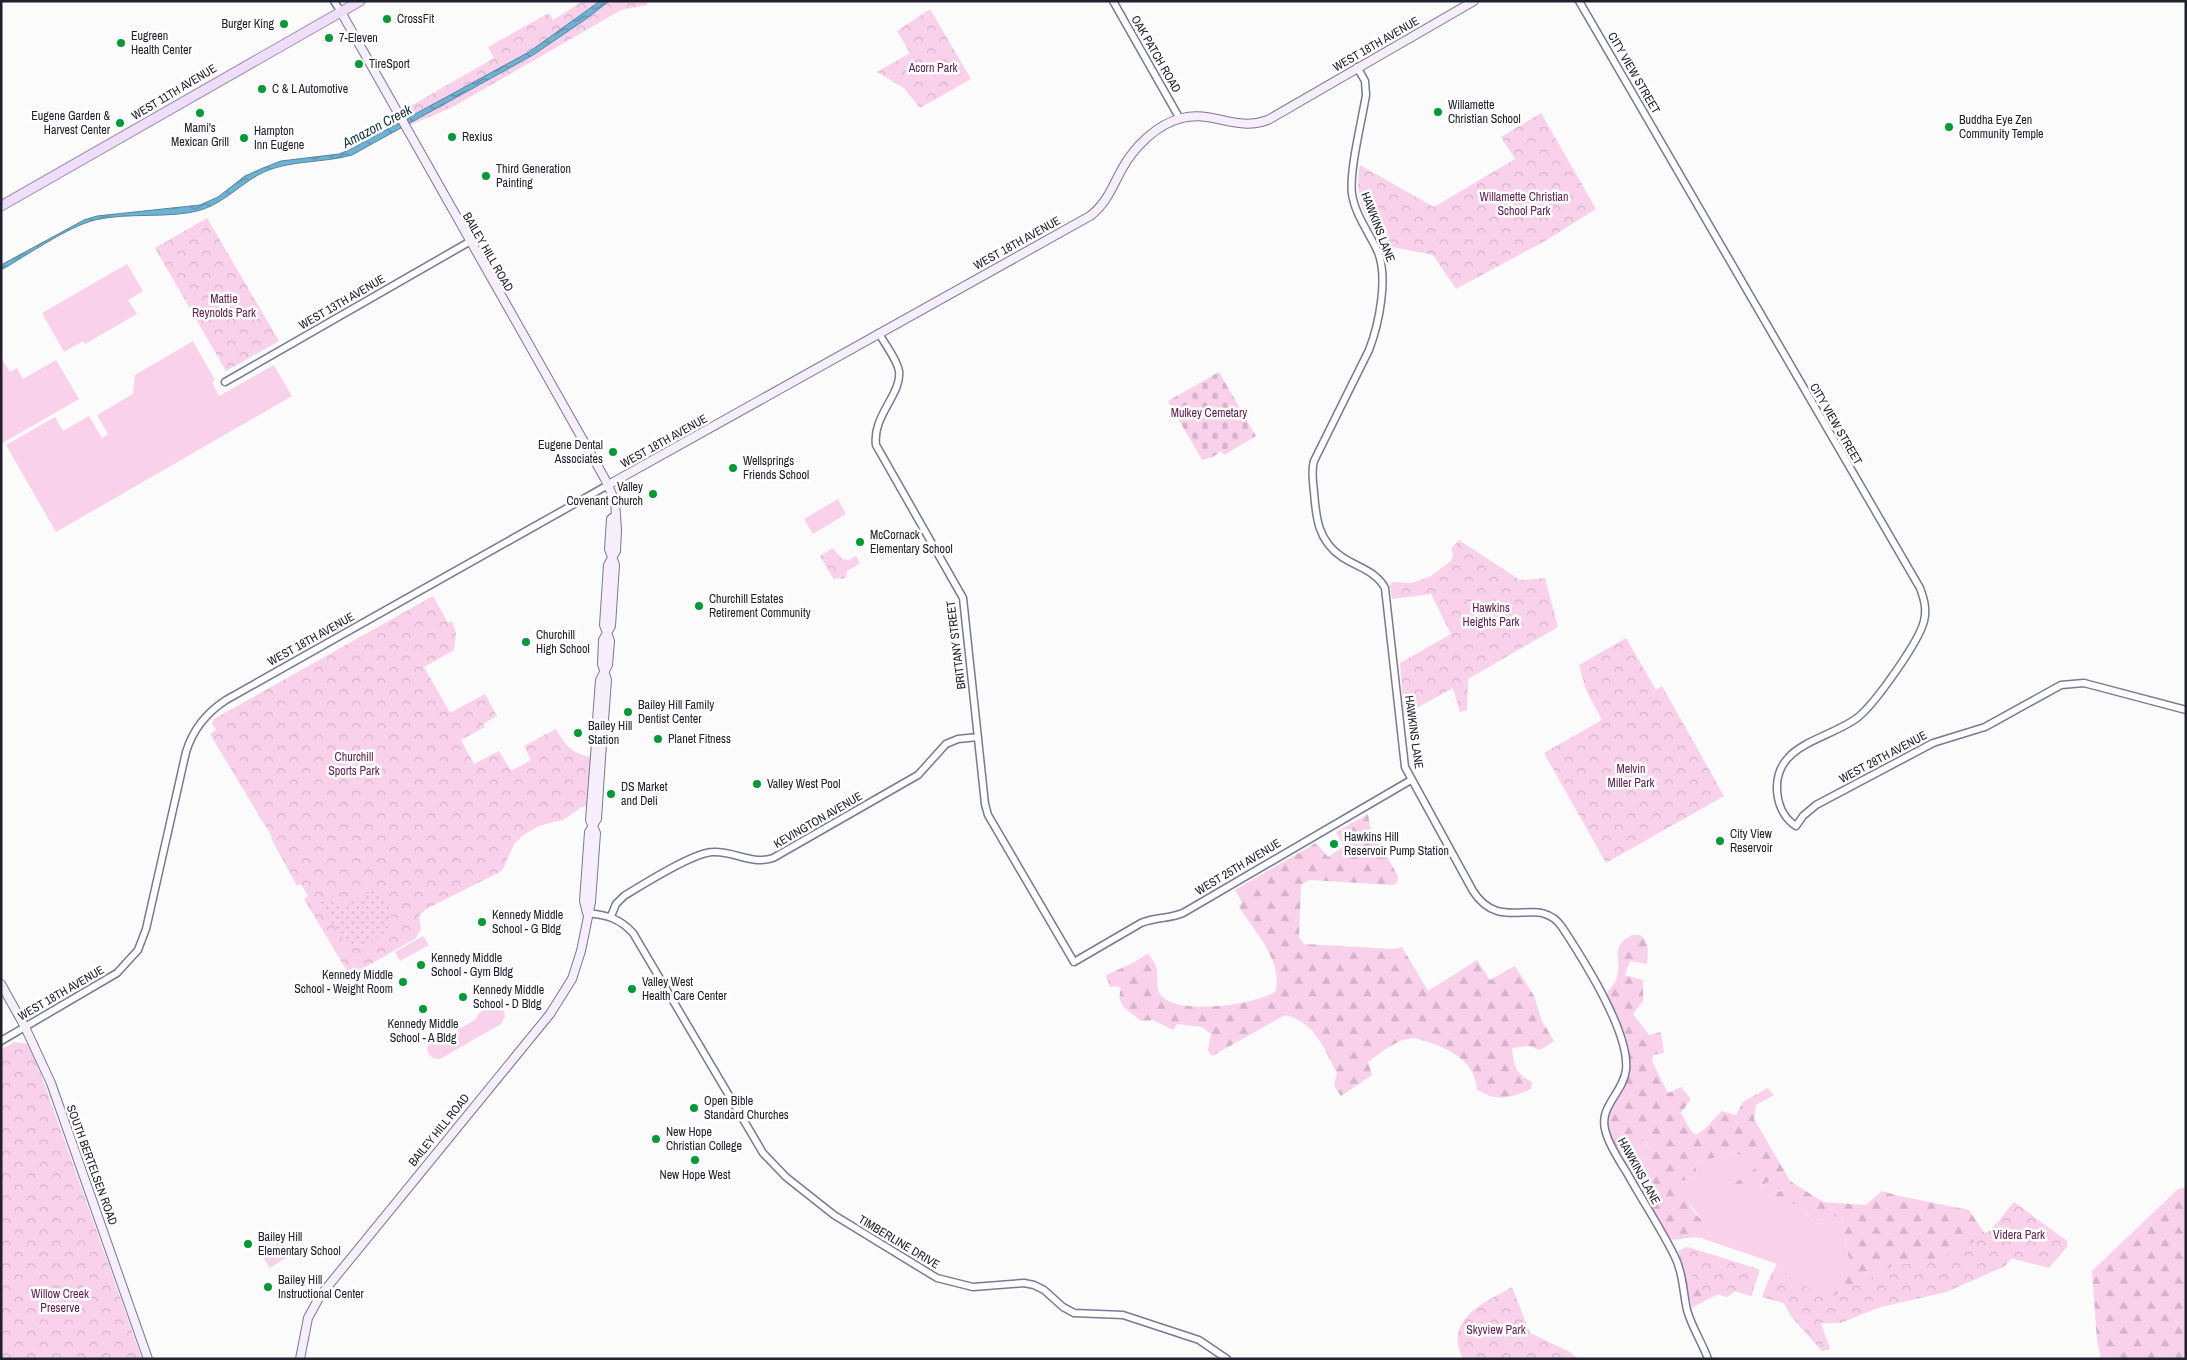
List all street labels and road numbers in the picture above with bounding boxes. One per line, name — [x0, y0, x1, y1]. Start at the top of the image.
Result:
street label: OAK PATCH ROAD — [1127, 13, 1185, 95]
street label: WEST 18TH AVENUE — [1330, 13, 1422, 75]
street label: CITY VIEW STREET — [1604, 29, 1664, 117]
street label: WEST 11TH AVENUE — [129, 60, 219, 124]
street label: HAWKINS LANE — [1357, 190, 1399, 264]
street label: BAILEY HILL ROAD — [459, 210, 517, 294]
street label: WEST 18TH AVENUE — [971, 212, 1063, 274]
street label: WEST 13TH AVENUE — [296, 271, 388, 333]
street label: CITY VIEW STREET — [1806, 380, 1866, 468]
street label: WEST 18TH AVENUE — [618, 410, 710, 472]
street label: BRITTANY STREET — [943, 600, 969, 690]
street label: WEST 18TH AVENUE — [265, 608, 357, 670]
street label: HAWKINS LANE — [1401, 694, 1427, 770]
street label: WEST 28TH AVENUE — [1836, 727, 1930, 787]
street label: KEVINGTON AVENUE — [771, 788, 865, 852]
street label: WEST 25TH AVENUE — [1192, 835, 1284, 899]
street label: WEST 18TH AVENUE — [15, 962, 107, 1024]
street label: BAILEY HILL ROAD — [405, 1091, 473, 1169]
street label: SOUTH BERTELSEN ROAD — [63, 1103, 121, 1227]
street label: HAWKINS LANE — [1614, 1135, 1664, 1207]
street label: TIMBERLINE DRIVE — [856, 1211, 942, 1273]

